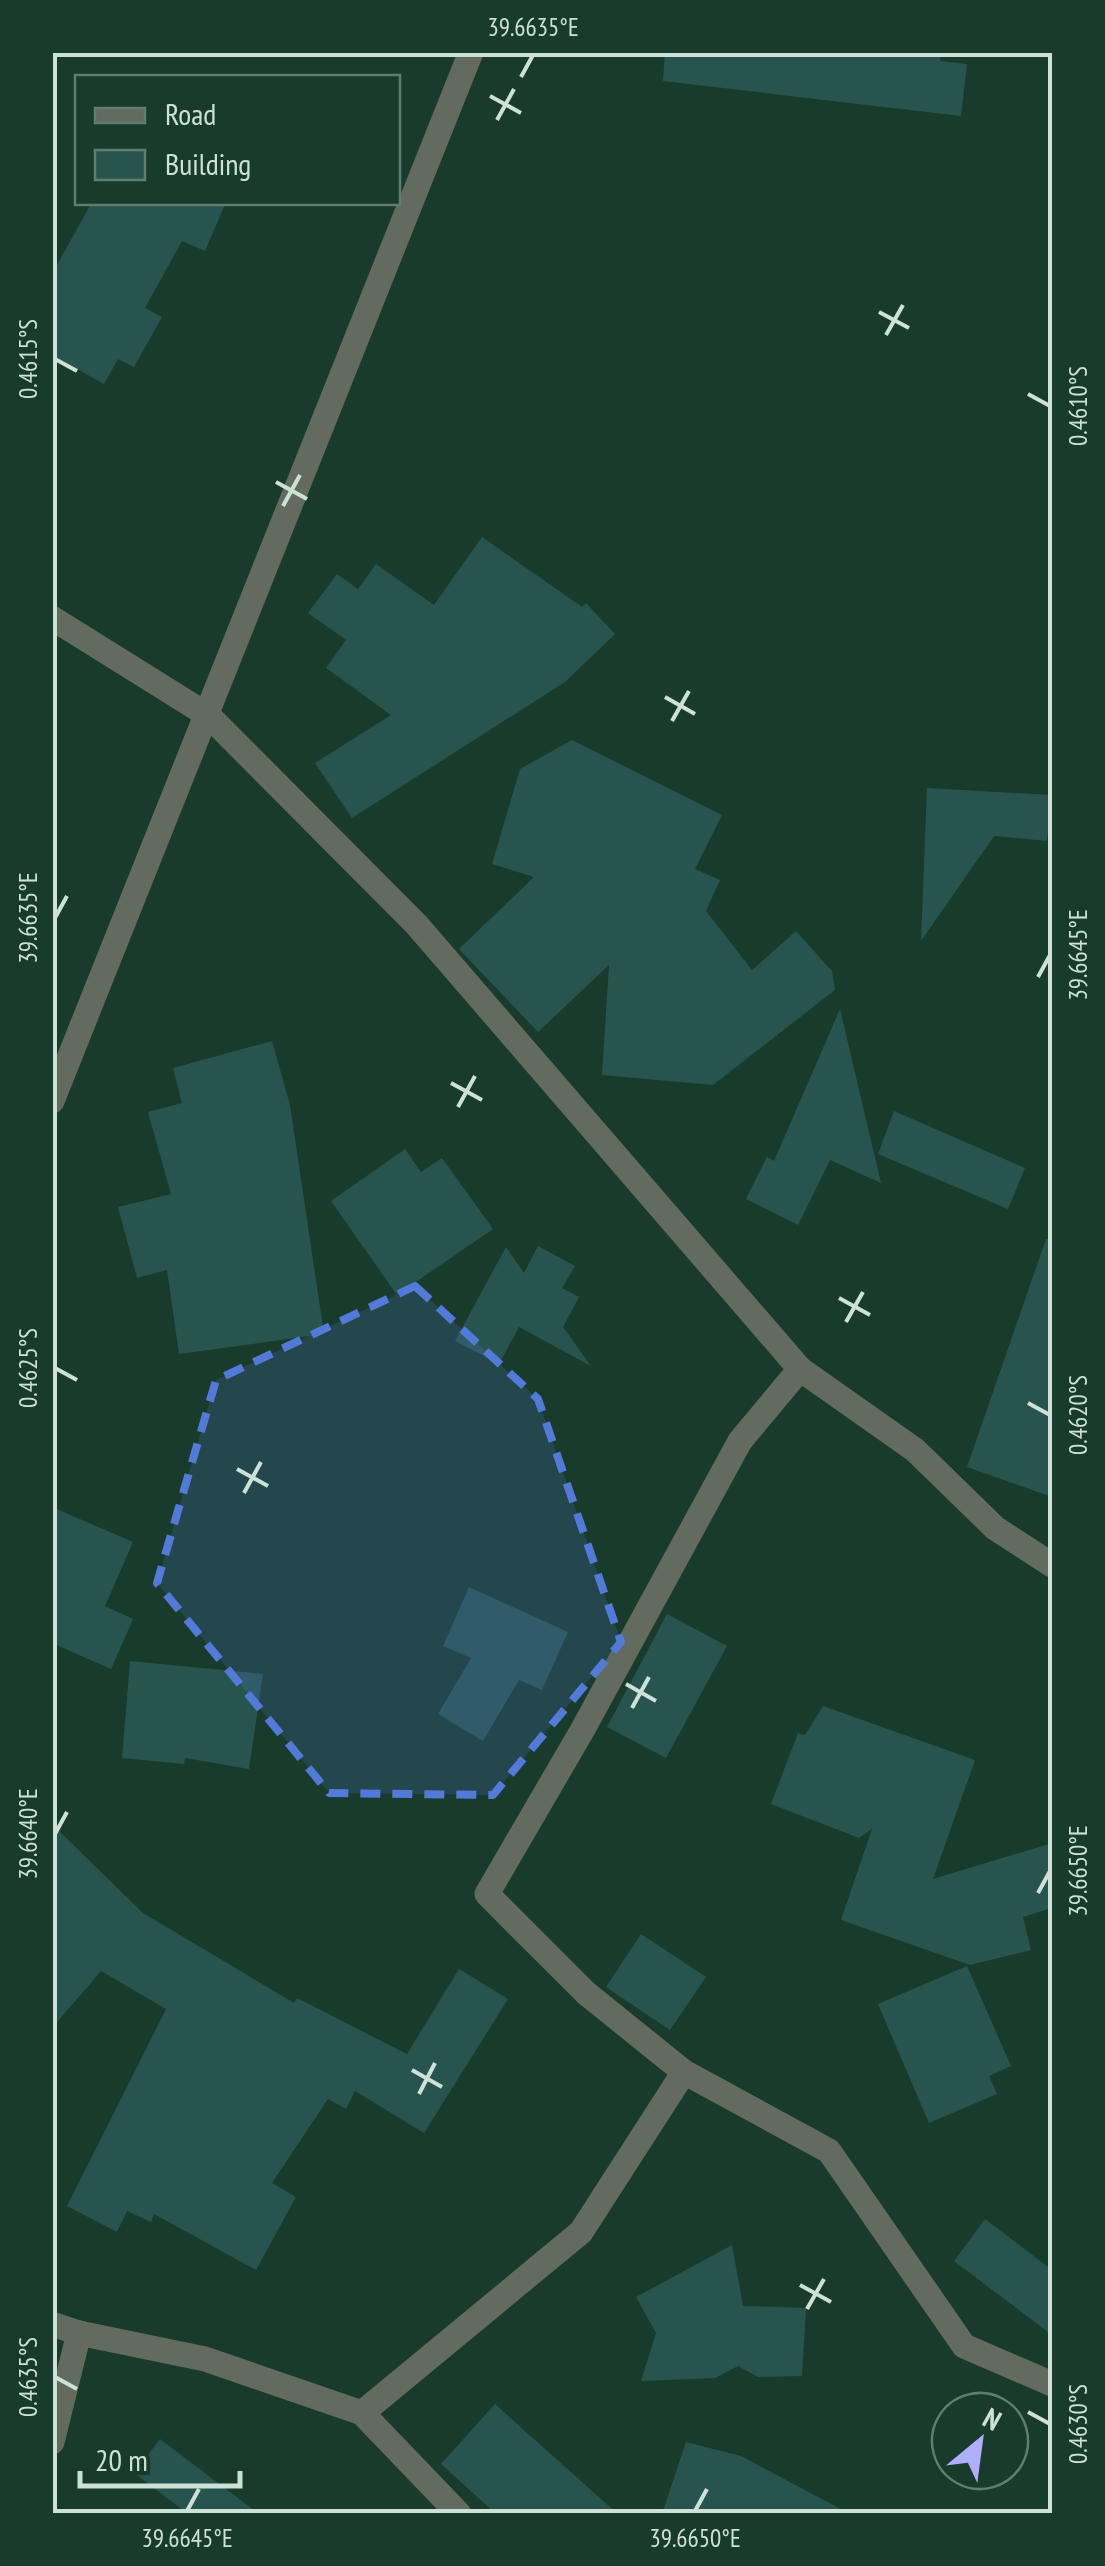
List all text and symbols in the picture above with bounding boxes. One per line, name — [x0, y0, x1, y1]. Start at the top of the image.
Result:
text: 39.6635°E — [487, 11, 579, 43]
legend — [75, 75, 400, 205]
text: Road — [165, 94, 216, 133]
text: Building — [165, 144, 251, 183]
text: 0.4615°S — [12, 319, 44, 399]
text: 0.4610°S — [1062, 366, 1094, 446]
text: 39.6635°E — [12, 872, 44, 964]
text: 39.6645°E — [1062, 909, 1094, 1001]
text: 0.4625°S — [12, 1328, 44, 1408]
text: 0.4620°S — [1062, 1375, 1094, 1455]
text: 39.6640°E — [12, 1788, 44, 1880]
text: 39.6650°E — [1062, 1825, 1094, 1917]
text: 0.4635°S — [12, 2337, 44, 2417]
text: 0.4630°S — [1062, 2384, 1094, 2464]
north arrow — [930, 2391, 1030, 2491]
text: N — [977, 2399, 1008, 2439]
scale bar — [80, 2426, 240, 2488]
text: 20 m — [95, 2440, 148, 2479]
text: 39.6645°E — [141, 2522, 233, 2554]
text: 39.6650°E — [649, 2522, 741, 2554]

